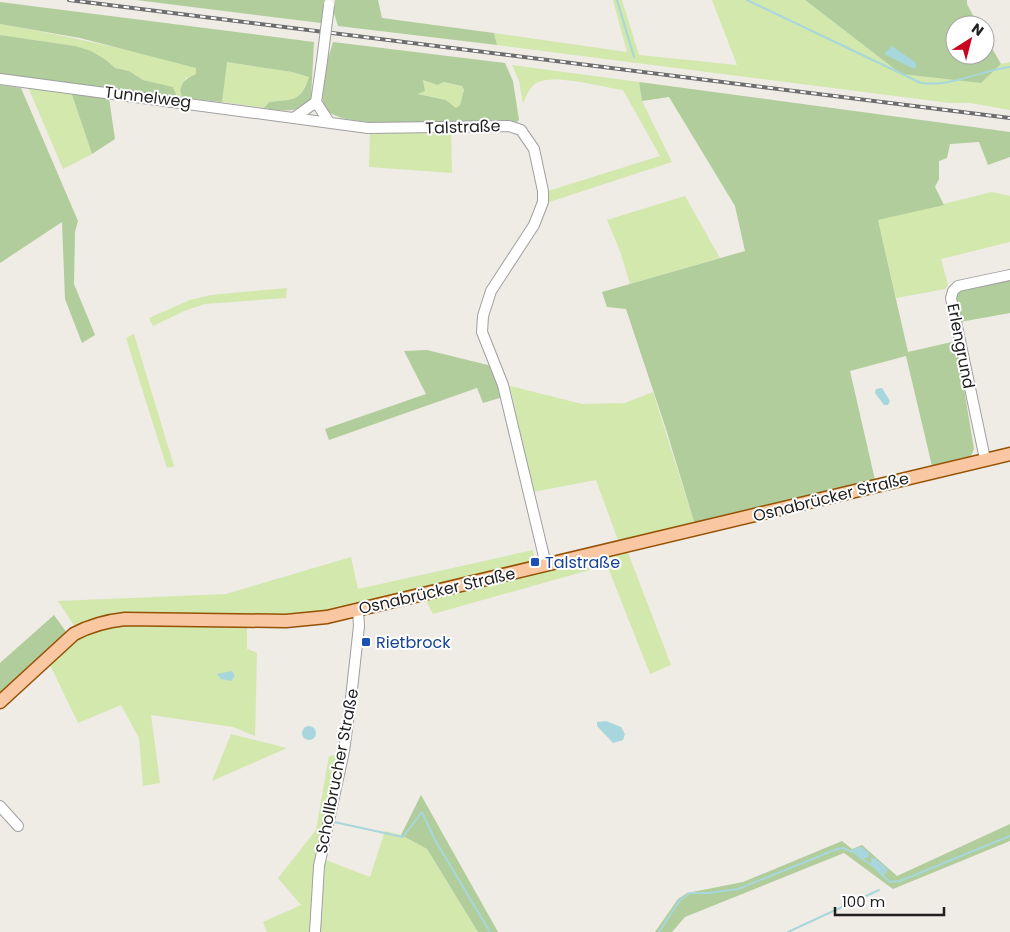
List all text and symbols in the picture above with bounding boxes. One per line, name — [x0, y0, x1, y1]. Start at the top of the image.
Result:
north arrow — [945, 15, 995, 65]
text: N — [968, 18, 988, 41]
street label: Tunnelweg — [103, 80, 193, 114]
street label: Talstraße — [425, 114, 501, 140]
street label: Erlengrund — [941, 301, 981, 391]
street label: Osnabrücker Straße — [751, 466, 911, 528]
place label: Talstraße — [545, 551, 620, 574]
marker: Talstraße — [529, 556, 541, 568]
street label: Osnabrücker Straße — [356, 562, 518, 620]
place label: Rietbrock — [376, 631, 451, 654]
marker: Rietbrock — [360, 636, 372, 648]
street label: Schollbrucher Straße — [310, 687, 364, 855]
scale bar — [835, 884, 944, 916]
text: 100 m — [842, 891, 885, 912]

